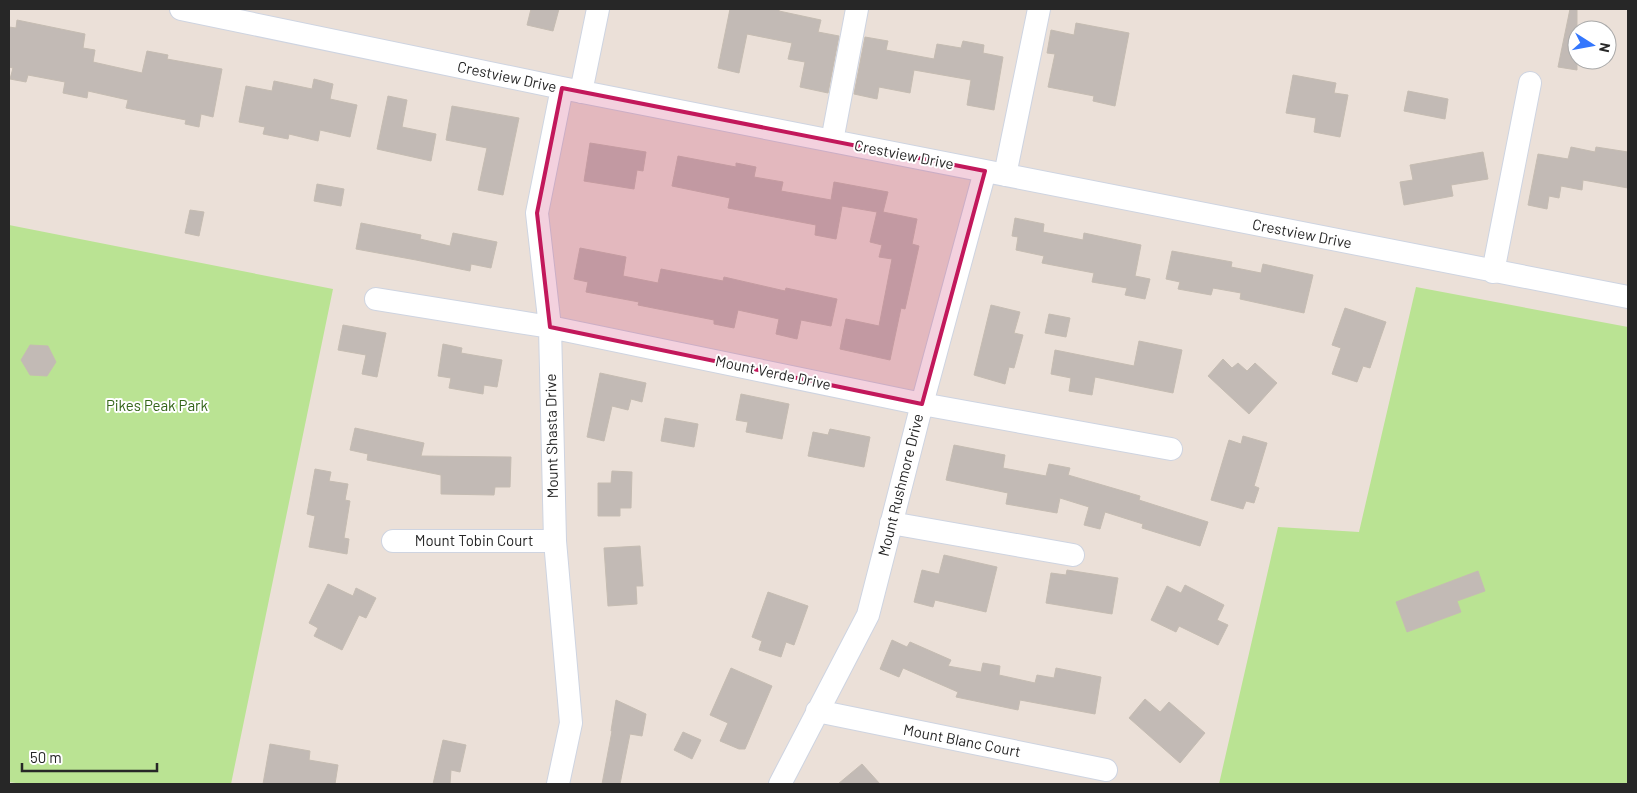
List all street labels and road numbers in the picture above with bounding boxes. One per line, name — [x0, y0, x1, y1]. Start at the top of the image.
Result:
street label: Crestview Drive — [456, 57, 558, 95]
street label: Crestview Drive — [853, 136, 955, 172]
street label: Crestview Drive — [1251, 215, 1353, 251]
street label: Mount Verde Drive — [714, 351, 833, 393]
street label: Mount Shasta Drive — [541, 373, 561, 499]
street label: Mount Rushmore Drive — [874, 412, 926, 558]
street label: Mount Tobin Court — [415, 531, 533, 549]
street label: Mount Blanc Court — [902, 720, 1022, 760]

